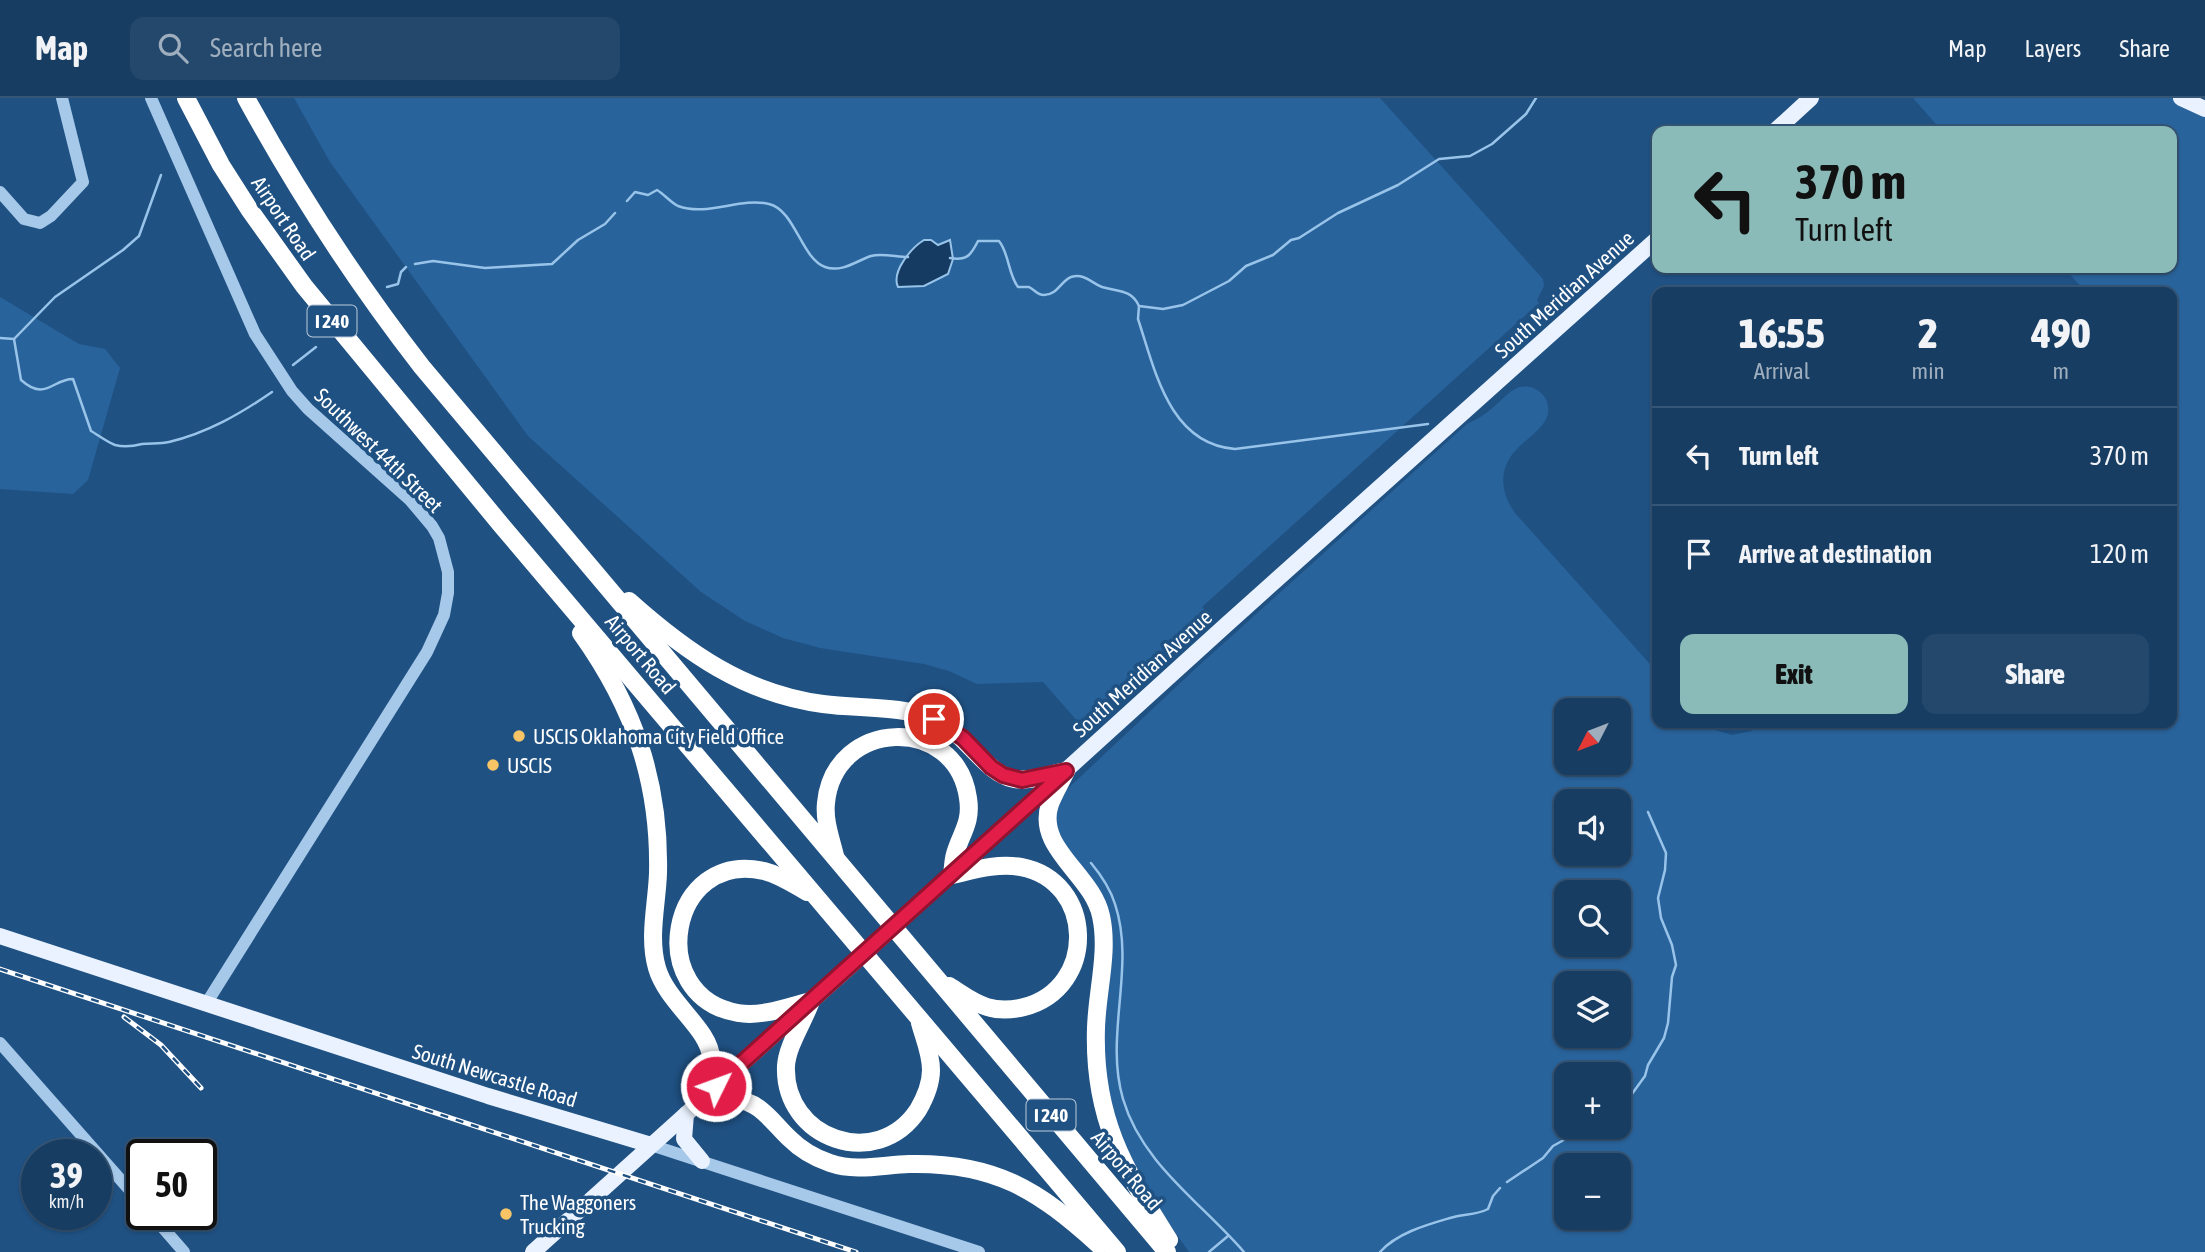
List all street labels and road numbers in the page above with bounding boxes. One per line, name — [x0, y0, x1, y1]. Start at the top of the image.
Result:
street label: Airport Road — [247, 171, 321, 265]
street label: South Meridian Avenue — [1490, 225, 1638, 363]
road number: I 240 — [308, 306, 356, 336]
street label: Southwest 44th Street — [310, 383, 448, 517]
street label: South Meridian Avenue — [1068, 604, 1216, 742]
street label: Airport Road — [601, 609, 681, 699]
street label: South Newcastle Road — [410, 1039, 580, 1111]
road number: I 240 — [1026, 1099, 1076, 1130]
street label: Airport Road — [1087, 1125, 1167, 1215]

